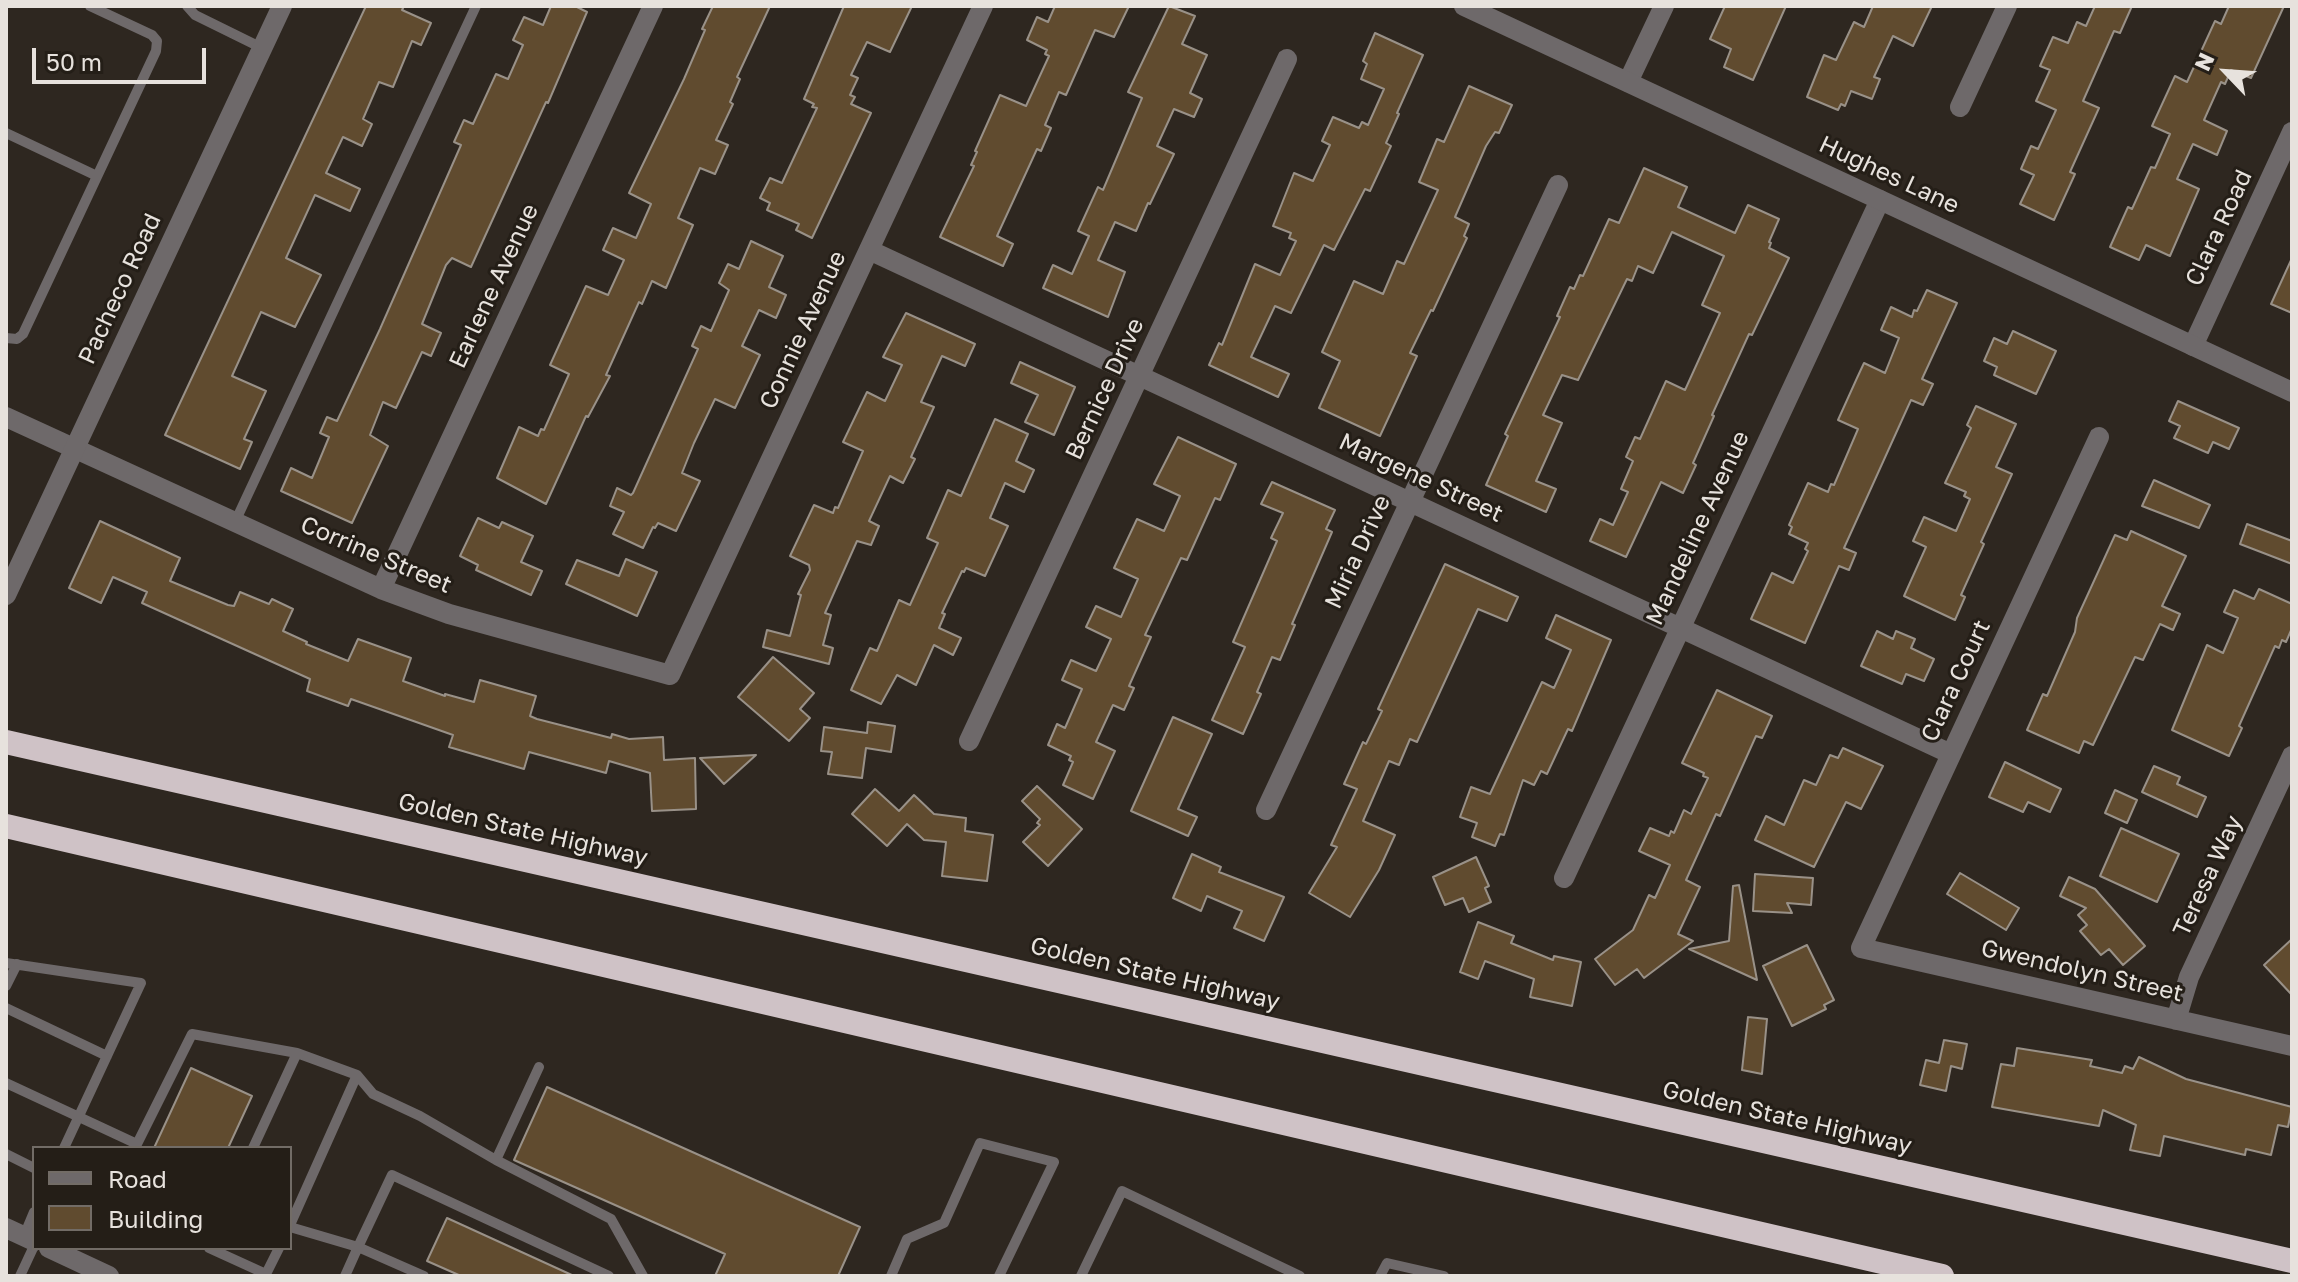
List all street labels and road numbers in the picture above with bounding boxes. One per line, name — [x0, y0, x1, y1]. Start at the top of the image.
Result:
street label: Hughes Lane — [1814, 130, 1964, 220]
street label: Clara Road — [2180, 165, 2258, 291]
street label: Earlene Avenue — [443, 199, 545, 373]
street label: Pacheco Road — [72, 209, 168, 369]
street label: Connie Avenue — [754, 246, 852, 414]
street label: Bernice Drive — [1060, 314, 1150, 464]
street label: Mandeline Avenue — [1640, 426, 1756, 630]
street label: Margene Street — [1334, 427, 1508, 529]
street label: Miria Drive — [1319, 491, 1397, 613]
street label: Corrine Street — [296, 510, 456, 600]
street label: Clara Court — [1915, 616, 1997, 746]
street label: Golden State Highway — [396, 787, 650, 873]
street label: Teresa Way — [2167, 811, 2249, 941]
street label: Golden State Highway — [1028, 931, 1282, 1017]
street label: Gwendolyn Street — [1978, 934, 2186, 1008]
street label: Golden State Highway — [1660, 1075, 1914, 1161]

